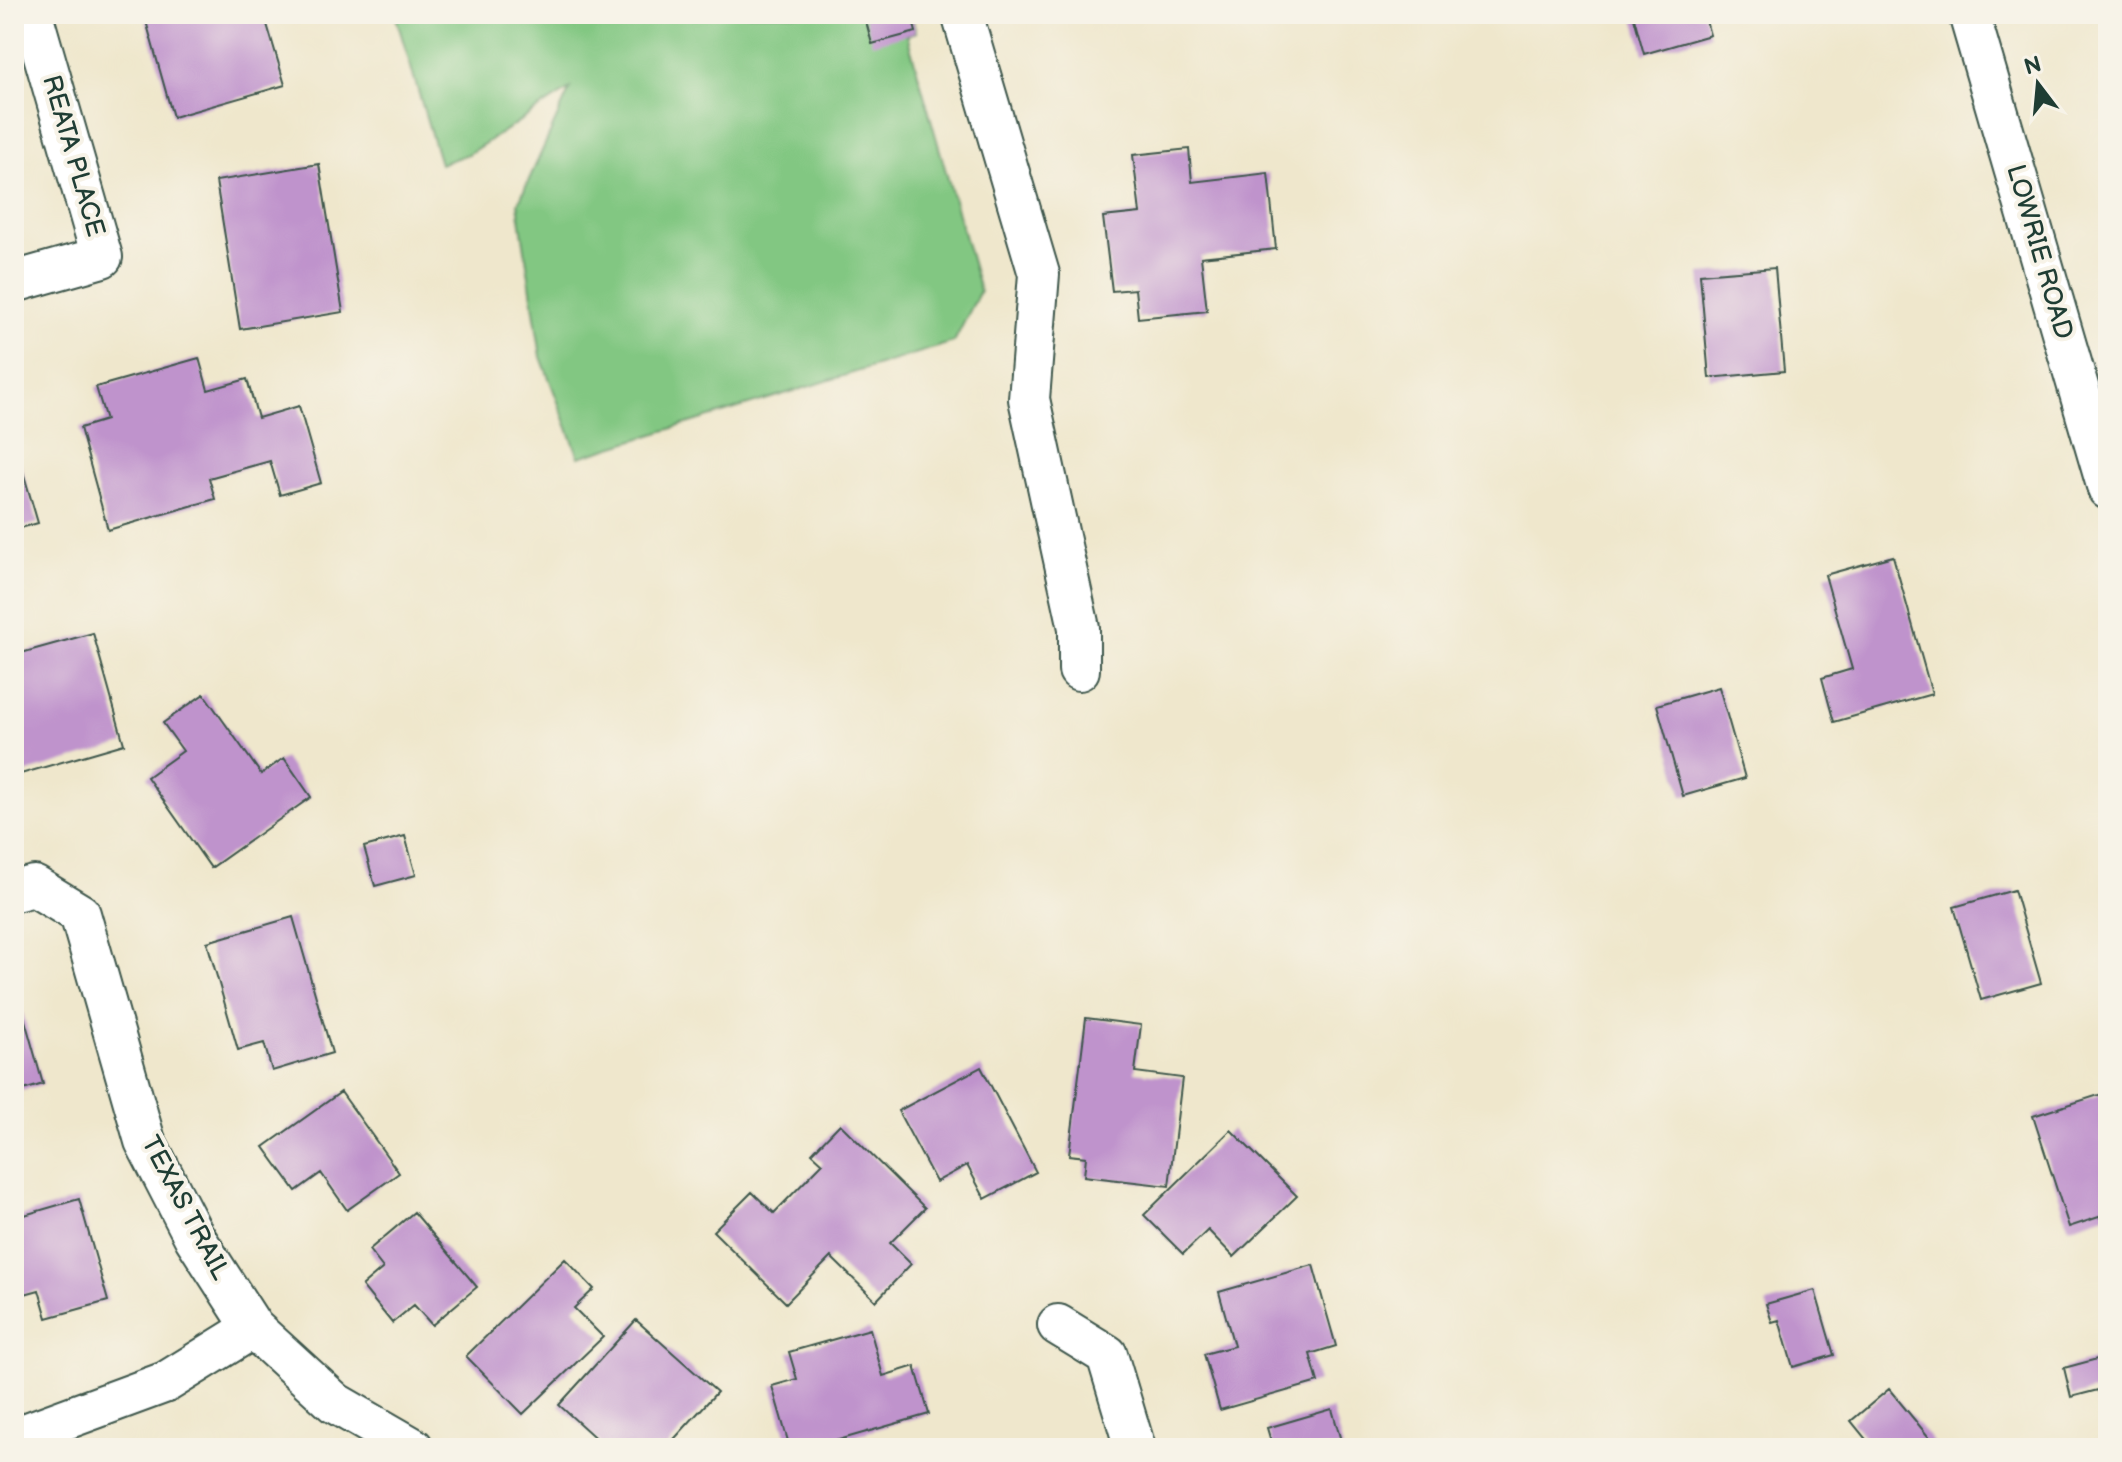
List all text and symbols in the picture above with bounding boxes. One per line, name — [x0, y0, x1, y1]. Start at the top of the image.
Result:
north arrow — [1998, 44, 2078, 124]
text: N — [2021, 51, 2045, 81]
street label: REATA PLACE — [35, 72, 111, 240]
street label: LOWRIE ROAD — [1999, 161, 2079, 343]
street label: TEXAS TRAIL — [134, 1131, 236, 1285]

